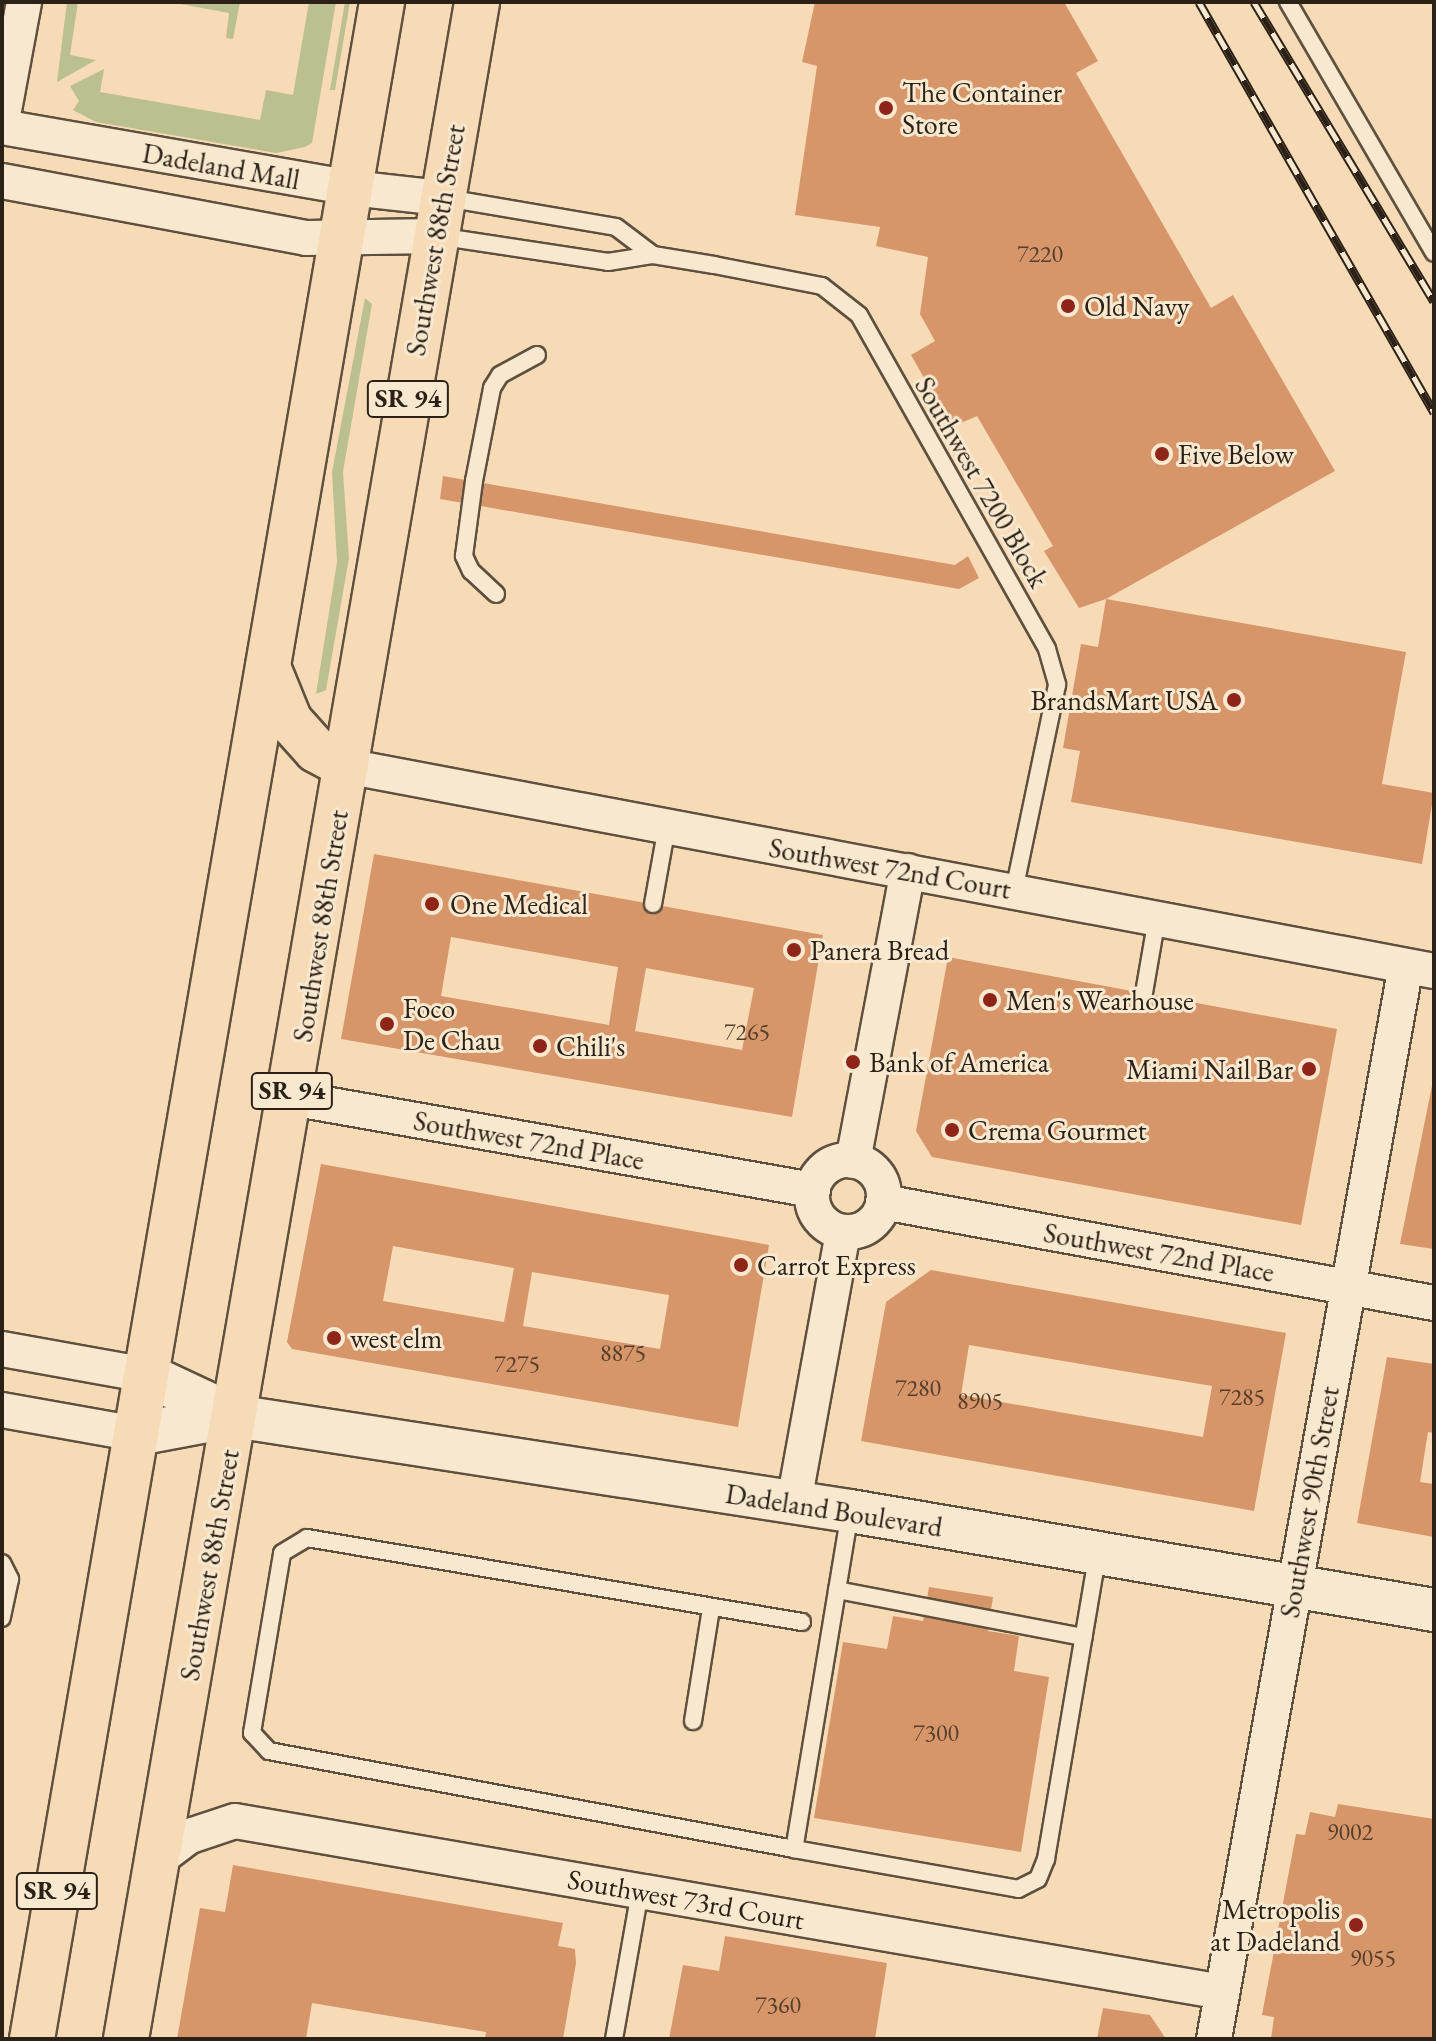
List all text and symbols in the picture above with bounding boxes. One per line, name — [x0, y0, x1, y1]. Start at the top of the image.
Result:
place label: The Container Store — [902, 75, 1062, 141]
marker: The Container Store — [877, 99, 895, 117]
street label: Southwest 88th Street — [398, 122, 472, 358]
street label: Dadeland Mall — [140, 136, 302, 196]
house number: 7220 — [1017, 240, 1063, 268]
place label: Old Navy — [1084, 289, 1189, 323]
marker: Old Navy — [1059, 297, 1077, 315]
street label: Southwest 7200 Block — [908, 371, 1056, 593]
road number: SR 94 — [366, 377, 450, 421]
place label: Five Below — [1178, 437, 1294, 471]
marker: Five Below — [1153, 445, 1171, 463]
place label: BrandsMart USA — [1030, 683, 1218, 717]
marker: BrandsMart USA — [1225, 691, 1243, 709]
street label: Southwest 88th Street — [285, 808, 355, 1044]
street label: Southwest 72nd Court — [766, 830, 1014, 906]
place label: One Medical — [450, 887, 588, 921]
marker: One Medical — [421, 893, 443, 915]
place label: Panera Bread — [810, 933, 949, 967]
marker: Panera Bread — [785, 941, 803, 959]
place label: Men's Wearhouse — [1006, 983, 1194, 1017]
place label: Foco De Chau — [403, 991, 501, 1057]
marker: Men's Wearhouse — [981, 991, 999, 1009]
marker: Foco De Chau — [378, 1015, 396, 1033]
house number: 7265 — [724, 1018, 770, 1046]
place label: Chili's — [556, 1029, 625, 1063]
marker: Chili's — [531, 1037, 549, 1055]
place label: Bank of America — [869, 1045, 1049, 1079]
place label: Miami Nail Bar — [1126, 1052, 1293, 1086]
marker: Bank of America — [844, 1053, 862, 1071]
marker: Miami Nail Bar — [1300, 1060, 1318, 1078]
road number: SR 94 — [250, 1069, 334, 1113]
street label: Southwest 72nd Place — [411, 1103, 647, 1177]
place label: Crema Gourmet — [968, 1113, 1147, 1147]
marker: Crema Gourmet — [943, 1121, 961, 1139]
street label: Southwest 72nd Place — [1041, 1215, 1277, 1289]
place label: Carrot Express — [757, 1248, 916, 1282]
marker: Carrot Express — [732, 1256, 750, 1274]
place label: west elm — [350, 1321, 442, 1355]
marker: west elm — [325, 1329, 343, 1347]
house number: 8875 — [600, 1339, 646, 1367]
house number: 7275 — [494, 1350, 540, 1378]
house number: 7280 — [895, 1374, 941, 1402]
house number: 7285 — [1219, 1383, 1265, 1411]
street label: Southwest 90th Street — [1272, 1384, 1346, 1620]
house number: 8905 — [957, 1387, 1003, 1415]
street label: Southwest 88th Street — [172, 1447, 246, 1683]
street label: Dadeland Boulevard — [723, 1476, 945, 1544]
house number: 7300 — [913, 1719, 959, 1747]
house number: 9002 — [1327, 1818, 1373, 1846]
street label: Southwest 73rd Court — [565, 1862, 807, 1936]
road number: SR 94 — [15, 1869, 99, 1913]
place label: Metropolis at Dadeland — [1210, 1892, 1340, 1958]
marker: Metropolis at Dadeland — [1347, 1916, 1365, 1934]
house number: 9055 — [1350, 1944, 1396, 1972]
house number: 7360 — [755, 1991, 801, 2019]

